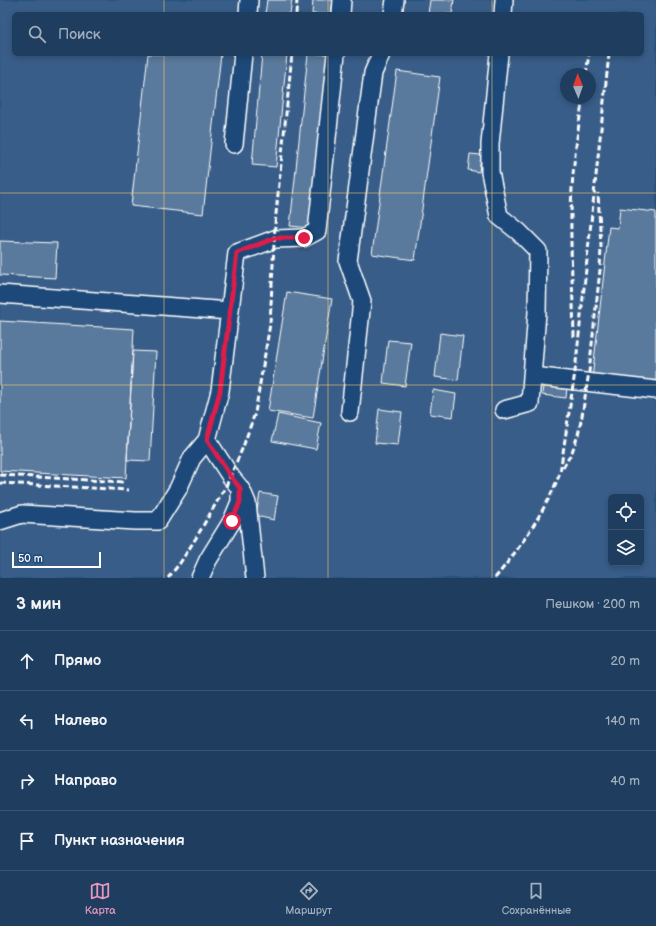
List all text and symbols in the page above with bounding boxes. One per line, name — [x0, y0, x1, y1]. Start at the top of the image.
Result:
search box — [12, 12, 644, 56]
icon: search — [26, 23, 48, 45]
text: Поиск — [58, 25, 101, 44]
north arrow — [560, 68, 596, 104]
route end — [295, 229, 313, 247]
map controls — [608, 494, 644, 566]
button: locate — [608, 494, 644, 530]
route start — [223, 512, 241, 530]
button: layers — [608, 530, 644, 566]
scale bar — [12, 550, 101, 569]
text: 50 m — [18, 552, 43, 565]
text: 3 мин — [16, 594, 61, 614]
text: Пешком · 200 m — [545, 596, 640, 612]
icon: ahead — [16, 650, 38, 672]
text: Прямо — [54, 651, 101, 670]
text: 20 m — [610, 653, 640, 669]
icon: left — [16, 710, 38, 732]
text: Налево — [54, 711, 107, 730]
text: 140 m — [605, 713, 640, 729]
icon: right — [16, 770, 38, 792]
text: Направо — [54, 771, 117, 790]
text: 40 m — [610, 773, 640, 789]
icon: arrive — [16, 830, 38, 852]
text: Пункт назначения — [54, 831, 185, 850]
tab: Карта — [85, 880, 116, 917]
tab: Маршрут — [285, 880, 332, 917]
tab: Сохранённые — [502, 880, 571, 917]

